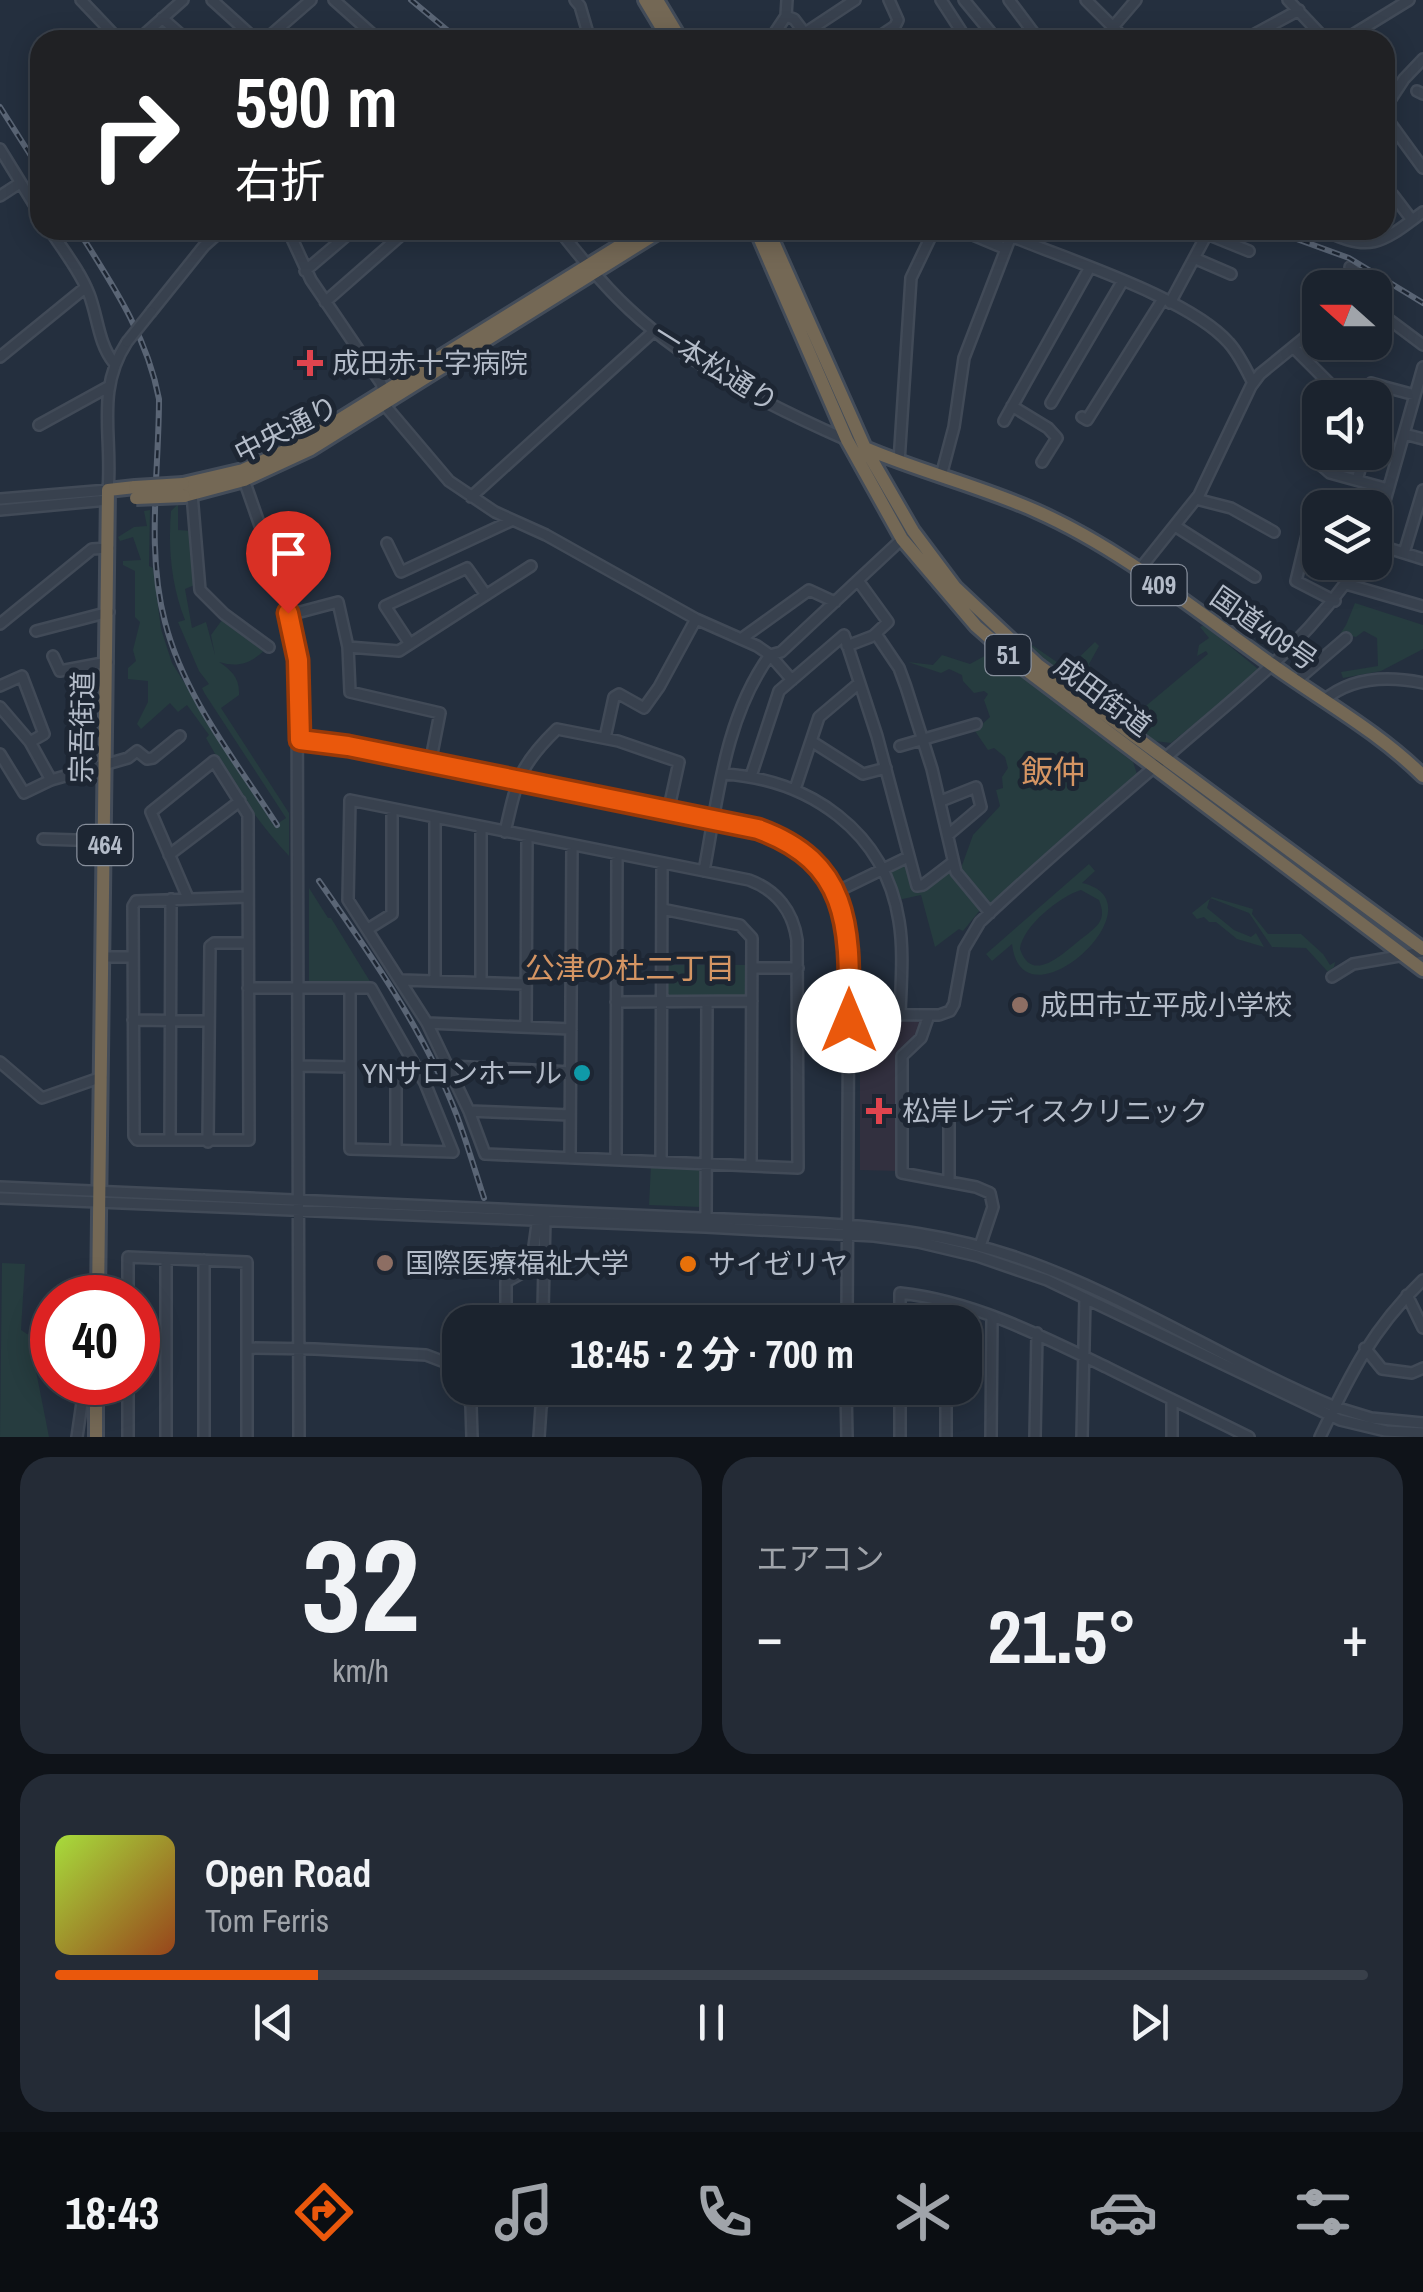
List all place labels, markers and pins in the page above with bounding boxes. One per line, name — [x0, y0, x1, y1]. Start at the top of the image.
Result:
place label: 成田赤十字病院 — [332, 344, 528, 382]
marker: 成田赤十字病院 — [297, 350, 323, 376]
pin — [246, 511, 331, 614]
place label: 成田市立平成小学校 — [1040, 986, 1292, 1024]
marker: 成田市立平成小学校 — [1009, 994, 1031, 1016]
place label: YNサロンホール — [362, 1054, 562, 1092]
marker: YNサロンホール — [571, 1062, 593, 1084]
place label: 松岸レディスクリニック — [902, 1092, 1208, 1130]
marker: 松岸レディスクリニック — [866, 1098, 892, 1124]
place label: 国際医療福祉大学 — [405, 1244, 629, 1282]
place label: サイゼリヤ — [708, 1245, 848, 1283]
marker: 国際医療福祉大学 — [374, 1252, 396, 1274]
marker: サイゼリヤ — [677, 1253, 699, 1275]

